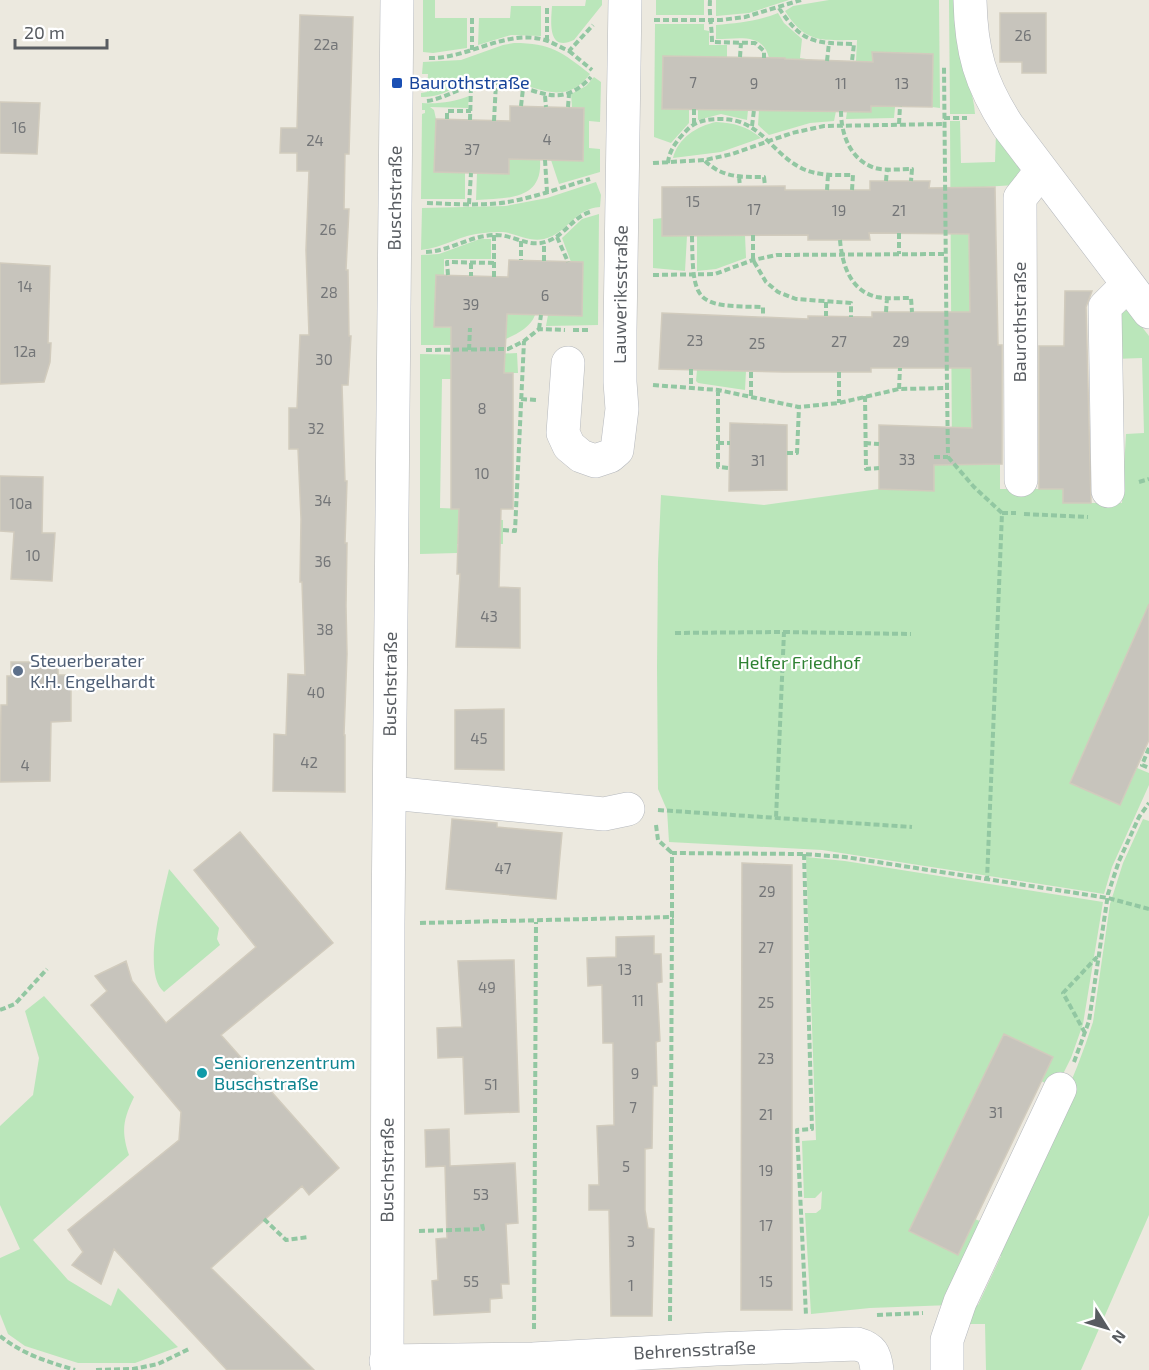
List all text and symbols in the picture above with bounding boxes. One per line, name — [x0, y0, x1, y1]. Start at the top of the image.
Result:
scale bar — [15, 12, 106, 50]
text: 20 m — [24, 21, 65, 43]
house number: 26 — [1014, 26, 1032, 44]
house number: 22a — [313, 35, 339, 53]
place label: Baurothstraße — [409, 71, 530, 93]
house number: 7 — [689, 73, 697, 91]
house number: 9 — [750, 74, 758, 92]
house number: 11 — [835, 74, 847, 92]
house number: 13 — [895, 74, 909, 92]
marker: Baurothstraße — [390, 76, 404, 90]
house number: 16 — [12, 118, 26, 136]
house number: 4 — [542, 130, 552, 148]
house number: 24 — [306, 131, 324, 149]
house number: 37 — [464, 140, 480, 158]
street label: Buschstraße — [383, 146, 406, 251]
house number: 15 — [686, 192, 700, 210]
house number: 17 — [747, 200, 761, 218]
house number: 19 — [832, 201, 846, 219]
house number: 21 — [892, 201, 906, 219]
house number: 26 — [319, 220, 337, 238]
street label: Lauweriksstraße — [608, 225, 632, 364]
street label: Baurothstraße — [1008, 262, 1030, 382]
house number: 14 — [17, 277, 33, 295]
house number: 28 — [320, 283, 338, 301]
house number: 6 — [541, 286, 549, 304]
house number: 39 — [463, 295, 479, 313]
house number: 23 — [687, 331, 703, 349]
house number: 27 — [831, 332, 847, 350]
house number: 29 — [892, 332, 910, 350]
house number: 25 — [749, 334, 765, 352]
house number: 12a — [14, 342, 36, 360]
house number: 30 — [315, 350, 333, 368]
house number: 8 — [477, 399, 487, 417]
house number: 32 — [308, 419, 324, 437]
house number: 33 — [899, 450, 915, 468]
house number: 31 — [751, 451, 765, 469]
house number: 10 — [474, 464, 490, 482]
house number: 34 — [314, 491, 332, 509]
house number: 10a — [9, 494, 33, 512]
house number: 10 — [25, 546, 41, 564]
house number: 36 — [315, 552, 331, 570]
house number: 43 — [480, 607, 498, 625]
house number: 38 — [316, 620, 334, 638]
street label: Buschstraße — [378, 631, 401, 737]
place label: Steuerberater K.H. Engelhardt — [30, 649, 155, 692]
park label: Helfer Friedhof — [738, 651, 862, 673]
marker: Steuerberater K.H. Engelhardt — [11, 664, 25, 678]
house number: 40 — [307, 683, 325, 701]
house number: 45 — [470, 729, 488, 747]
house number: 42 — [300, 753, 318, 771]
house number: 4 — [20, 756, 30, 774]
house number: 47 — [495, 859, 512, 877]
house number: 29 — [758, 882, 776, 900]
house number: 27 — [758, 938, 774, 956]
house number: 13 — [618, 960, 632, 978]
house number: 49 — [478, 978, 496, 996]
house number: 11 — [632, 991, 644, 1009]
house number: 25 — [758, 993, 774, 1011]
house number: 23 — [758, 1049, 774, 1067]
place label: Seniorenzentrum Buschstraße — [214, 1051, 355, 1094]
house number: 9 — [631, 1064, 639, 1082]
marker: Seniorenzentrum Buschstraße — [195, 1066, 209, 1080]
house number: 51 — [484, 1075, 498, 1093]
house number: 7 — [629, 1098, 637, 1116]
house number: 31 — [989, 1103, 1003, 1121]
house number: 21 — [759, 1105, 773, 1123]
street label: Buschstraße — [375, 1118, 398, 1222]
house number: 5 — [622, 1157, 630, 1175]
house number: 19 — [759, 1161, 773, 1179]
house number: 53 — [473, 1185, 489, 1203]
house number: 17 — [759, 1216, 773, 1234]
house number: 3 — [627, 1232, 635, 1250]
house number: 55 — [463, 1272, 479, 1290]
house number: 15 — [759, 1272, 773, 1290]
house number: 1 — [628, 1276, 634, 1294]
north arrow — [1077, 1298, 1137, 1358]
text: N — [1108, 1327, 1130, 1348]
street label: Behrensstraße — [633, 1336, 756, 1363]

